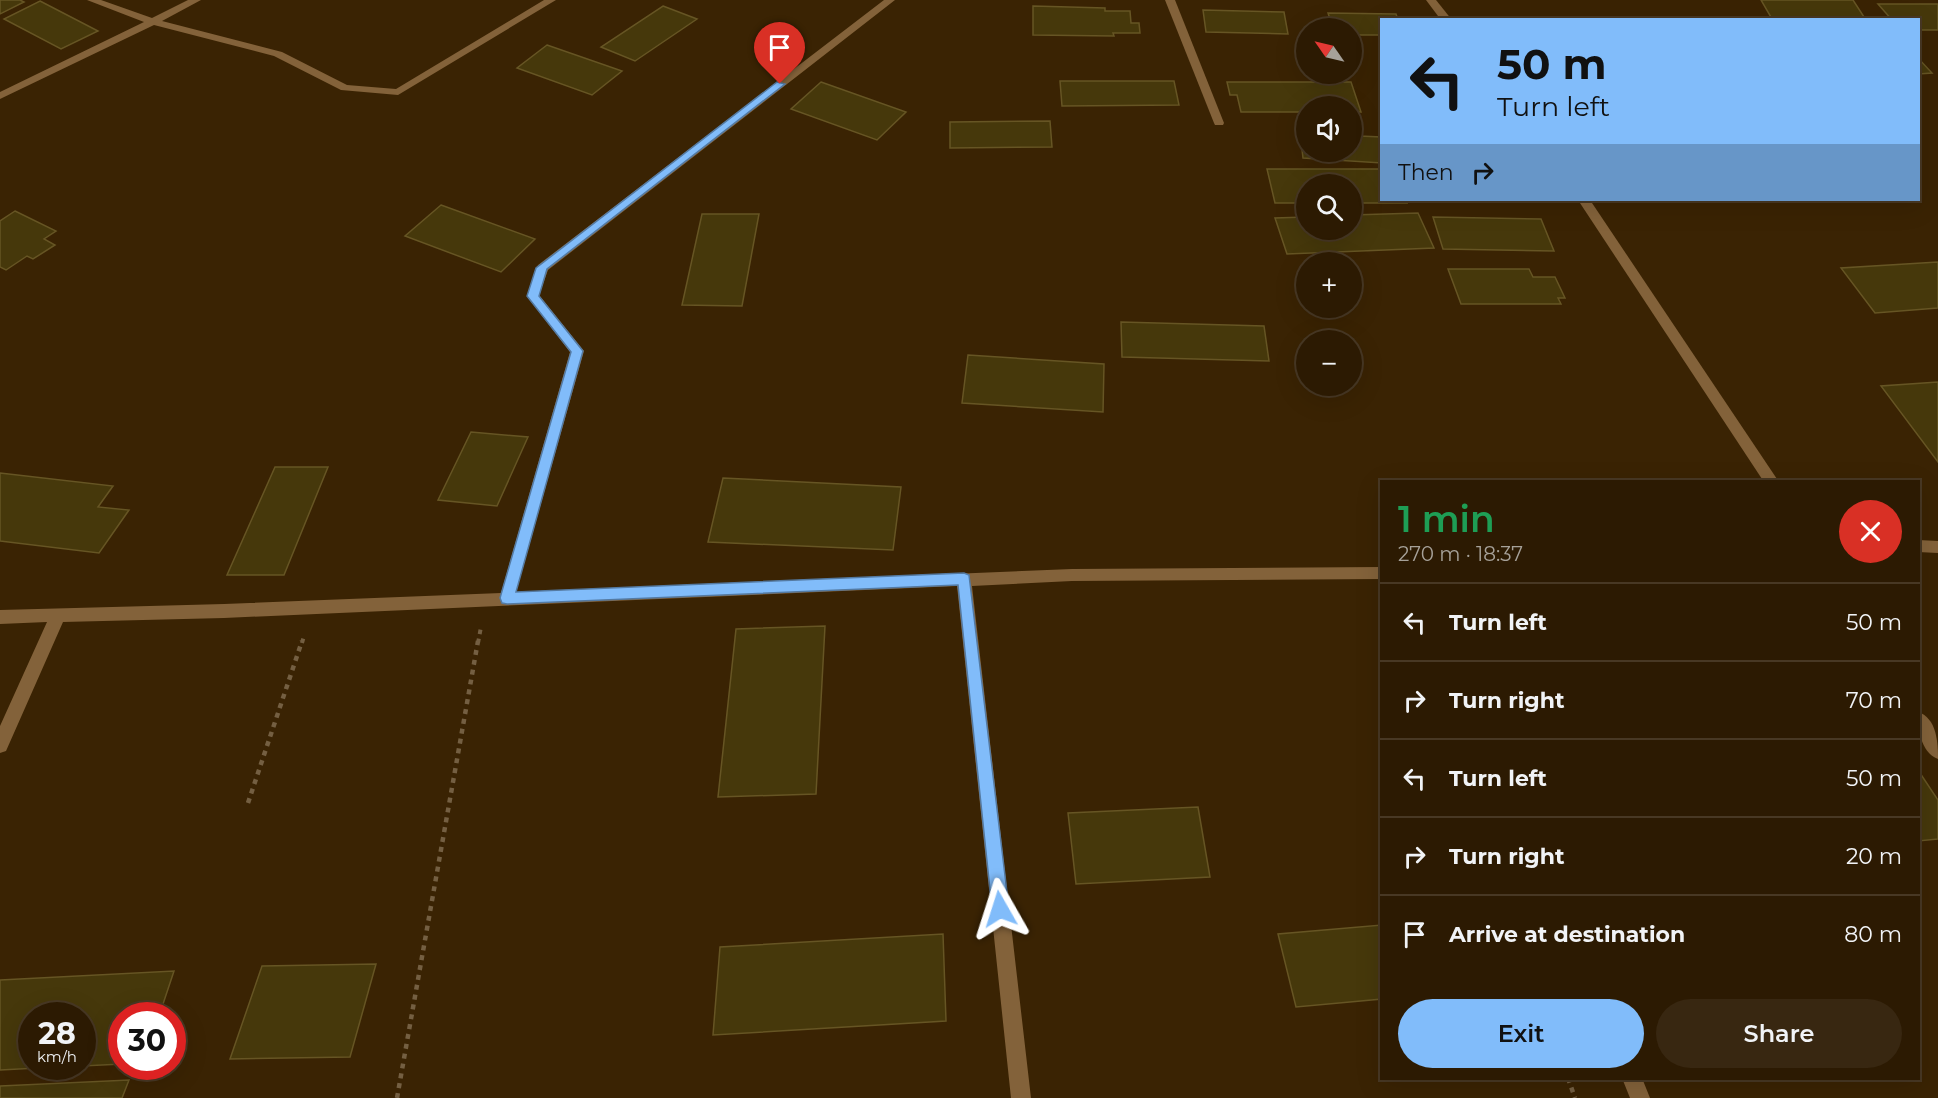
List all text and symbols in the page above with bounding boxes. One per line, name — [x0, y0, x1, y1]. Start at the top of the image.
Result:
north arrow — [1296, 18, 1362, 84]
map controls — [1296, 18, 1362, 396]
pin — [754, 22, 805, 84]
icon: arrive — [763, 31, 796, 64]
text: 50 m — [1497, 38, 1606, 90]
icon: left — [1398, 42, 1476, 120]
text: Turn left — [1497, 90, 1610, 123]
button: sound — [1296, 96, 1362, 162]
icon: right — [1466, 156, 1499, 189]
text: Then — [1398, 159, 1454, 186]
button: search — [1296, 174, 1362, 240]
button: + — [1296, 252, 1362, 318]
button: − — [1296, 330, 1362, 396]
text: 1 min — [1398, 497, 1495, 541]
button: close — [1839, 500, 1902, 563]
text: 270 m · 18:37 — [1398, 542, 1523, 566]
icon: left — [1398, 606, 1431, 639]
text: Turn left — [1449, 609, 1547, 636]
text: 50 m — [1846, 609, 1902, 636]
icon: right — [1398, 684, 1431, 717]
text: Turn right — [1449, 687, 1564, 714]
text: 70 m — [1846, 687, 1902, 714]
icon: left — [1398, 762, 1431, 795]
text: Turn left — [1449, 765, 1547, 792]
text: 50 m — [1846, 765, 1902, 792]
icon: right — [1398, 840, 1431, 873]
text: Turn right — [1449, 843, 1564, 870]
text: 20 m — [1846, 843, 1902, 870]
position arrow — [968, 877, 1032, 941]
icon: arrive — [1398, 918, 1431, 951]
text: Arrive at destination — [1449, 921, 1685, 948]
text: 80 m — [1844, 921, 1902, 948]
button: Exit — [1398, 999, 1644, 1068]
button: Share — [1656, 999, 1902, 1068]
speed limit sign: 30 — [108, 1002, 186, 1080]
text: 28 — [38, 1015, 76, 1052]
text: km/h — [37, 1047, 77, 1066]

